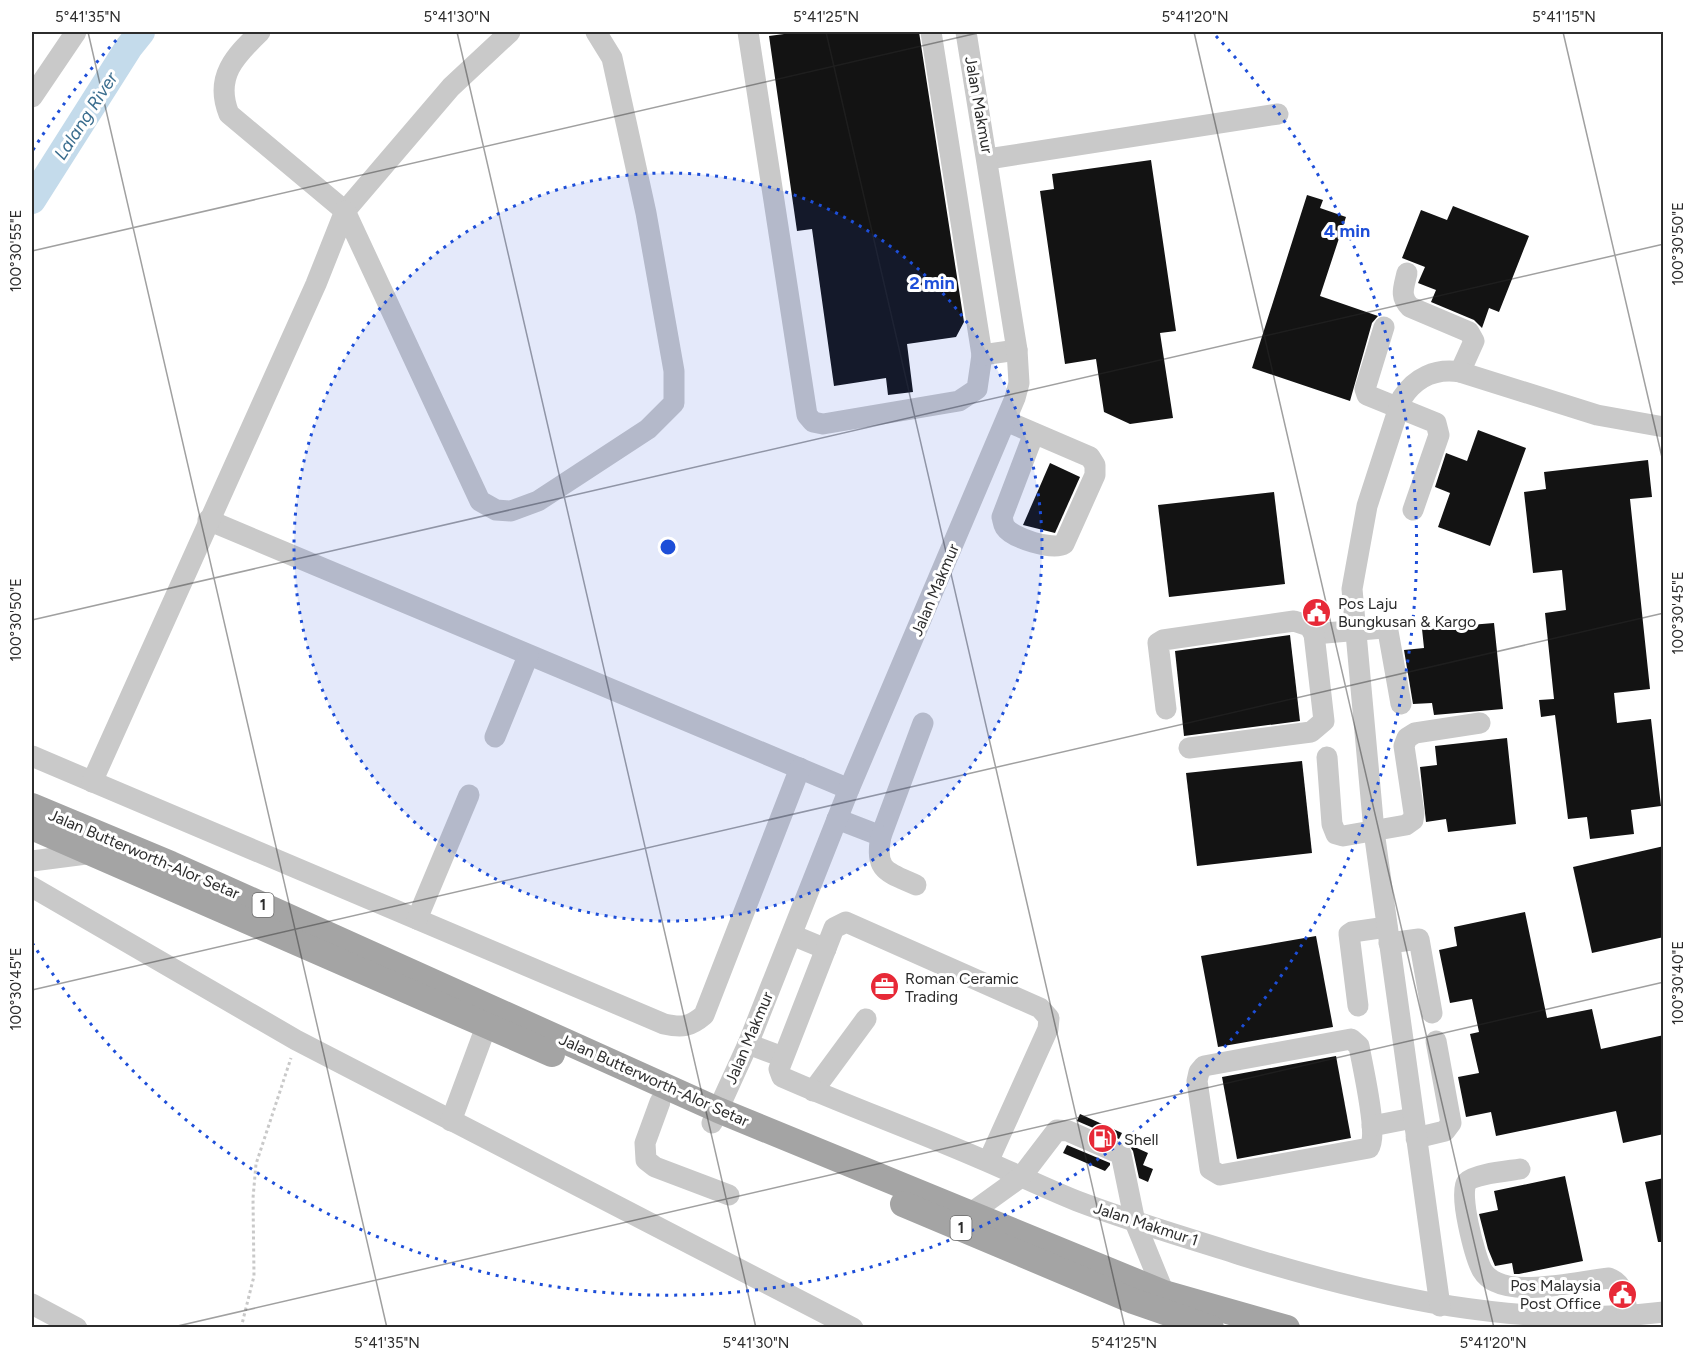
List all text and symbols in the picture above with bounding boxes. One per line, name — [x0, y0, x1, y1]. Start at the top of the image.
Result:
text: 5°41'35"N — [55, 8, 121, 26]
text: 5°41'30"N — [424, 8, 490, 26]
text: 5°41'25"N — [793, 8, 859, 26]
text: 5°41'20"N — [1161, 8, 1229, 26]
text: 5°41'15"N — [1532, 8, 1596, 26]
street label: Jalan Makmur — [961, 55, 997, 156]
water label: Lalang River — [50, 67, 123, 164]
text: 100°30'50"E — [1669, 202, 1687, 286]
text: 100°30'55"E — [7, 210, 25, 292]
text: 4 min — [1324, 220, 1370, 242]
text: 2 min — [909, 272, 955, 294]
centre of rings — [658, 537, 678, 557]
street label: Jalan Makmur — [907, 540, 963, 639]
text: 100°30'45"E — [1669, 571, 1687, 655]
text: 100°30'50"E — [7, 578, 25, 662]
place label: Pos Laju Bungkusan & Kargo — [1338, 594, 1476, 631]
public building icon: Pos Laju Bungkusan & Kargo — [1301, 596, 1333, 628]
street label: Jalan Butterworth-Alor Setar — [46, 805, 243, 903]
road number: 1 — [252, 893, 274, 917]
text: 100°30'40"E — [1669, 941, 1687, 1025]
text: 100°30'45"E — [7, 947, 25, 1031]
place label: Roman Ceramic Trading — [905, 969, 1019, 1006]
office icon: Roman Ceramic Trading — [868, 971, 900, 1003]
street label: Jalan Makmur — [721, 988, 777, 1087]
street label: Jalan Butterworth-Alor Setar — [556, 1029, 752, 1131]
fuel station icon: Shell — [1087, 1123, 1119, 1155]
place label: Shell — [1124, 1130, 1159, 1149]
street label: Jalan Makmur 1 — [1091, 1198, 1201, 1250]
road number: 1 — [950, 1216, 972, 1240]
place label: Pos Malaysia Post Office — [1510, 1276, 1601, 1313]
public building icon: Pos Malaysia Post Office — [1606, 1278, 1638, 1310]
text: 5°41'35"N — [354, 1334, 420, 1352]
text: 5°41'30"N — [723, 1334, 789, 1352]
text: 5°41'25"N — [1091, 1334, 1157, 1352]
text: 5°41'20"N — [1459, 1334, 1527, 1352]

